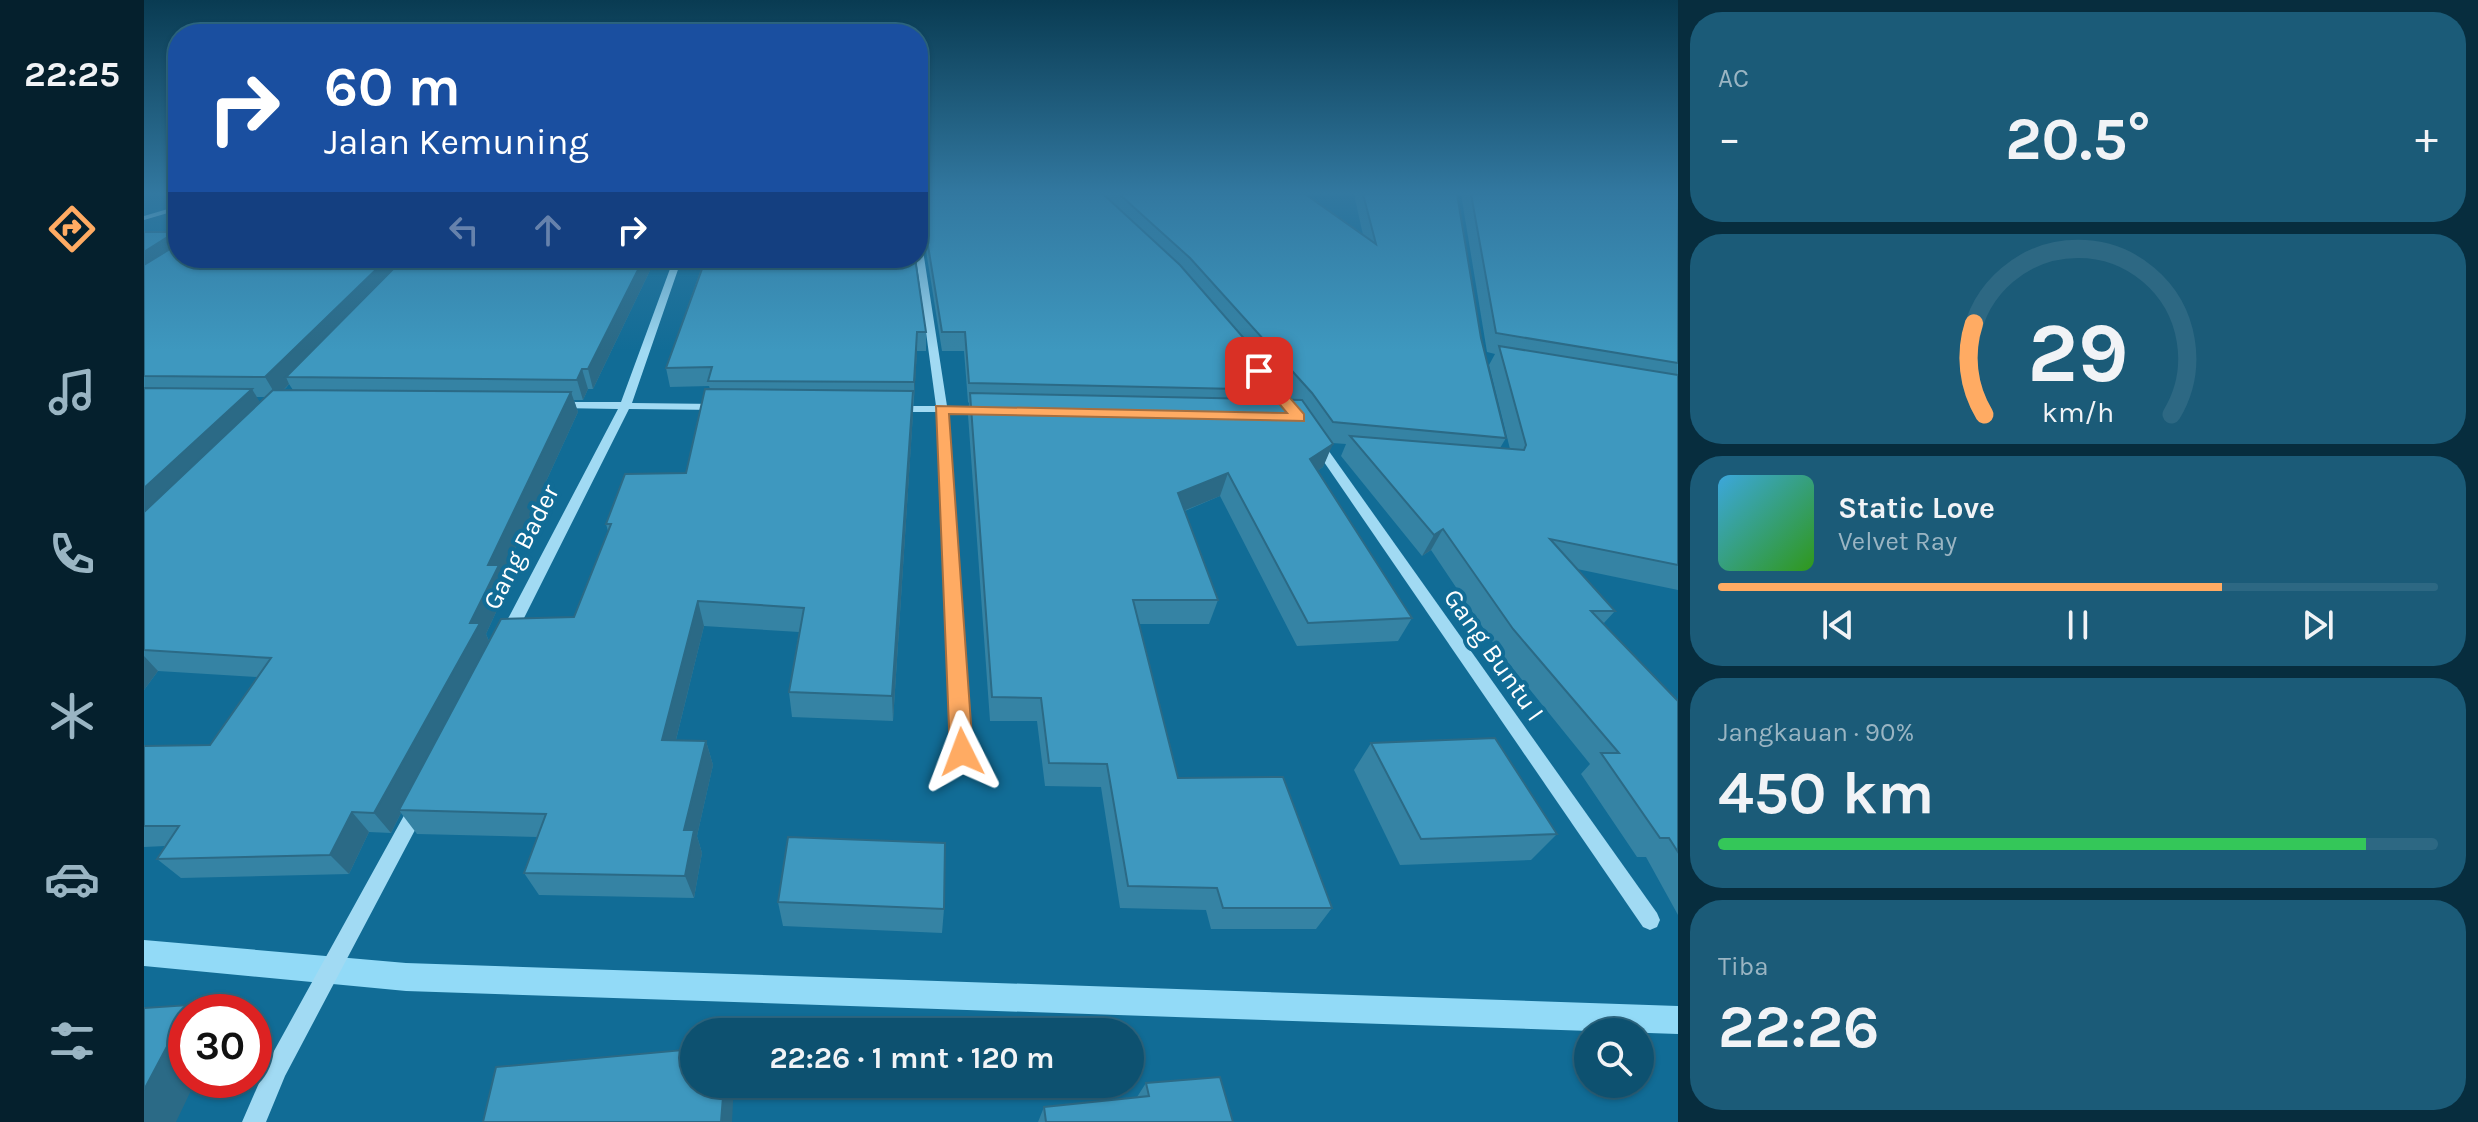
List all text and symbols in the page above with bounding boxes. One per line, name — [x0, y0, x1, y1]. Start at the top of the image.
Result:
text: 22:25 — [24, 53, 120, 95]
text: 60 m — [324, 54, 461, 119]
icon: right — [192, 56, 296, 160]
text: AC — [1718, 63, 1749, 94]
text: 20.5° — [2005, 104, 2151, 174]
text: − — [1718, 113, 1741, 164]
text: + — [2415, 113, 2438, 164]
text: Jalan Kemuning — [324, 121, 589, 163]
icon: directions — [44, 201, 100, 257]
icon: left — [442, 208, 486, 252]
icon: ahead — [526, 208, 570, 252]
icon: right — [610, 208, 654, 252]
text: 29 — [2027, 305, 2129, 402]
pin — [1225, 337, 1293, 405]
icon: arrive — [1237, 349, 1281, 393]
icon: music — [44, 364, 100, 420]
text: km/h — [2042, 396, 2114, 429]
street label: Gang Bader — [476, 479, 566, 615]
text: Static Love — [1838, 490, 1995, 526]
icon: phone — [44, 526, 100, 582]
text: Velvet Ray — [1838, 526, 1957, 557]
street label: Gang Buntu I — [1437, 583, 1551, 727]
icon: previous — [1816, 603, 1860, 647]
icon: pause — [2056, 603, 2100, 647]
icon: next — [2296, 603, 2340, 647]
icon: climate — [44, 688, 100, 744]
position arrow — [920, 710, 1004, 794]
text: Jangkauan · 90% — [1718, 717, 1914, 748]
text: 450 km — [1718, 758, 1934, 828]
icon: car — [44, 851, 100, 907]
text: Tiba — [1718, 951, 1768, 982]
text: 22:26 — [1718, 992, 1880, 1062]
speed limit sign: 30 — [168, 994, 272, 1098]
icon: filters — [44, 1013, 100, 1069]
map controls — [1574, 1018, 1654, 1098]
button: search — [1574, 1018, 1654, 1098]
text: 22:26 · 1 mnt · 120 m — [769, 1040, 1055, 1076]

